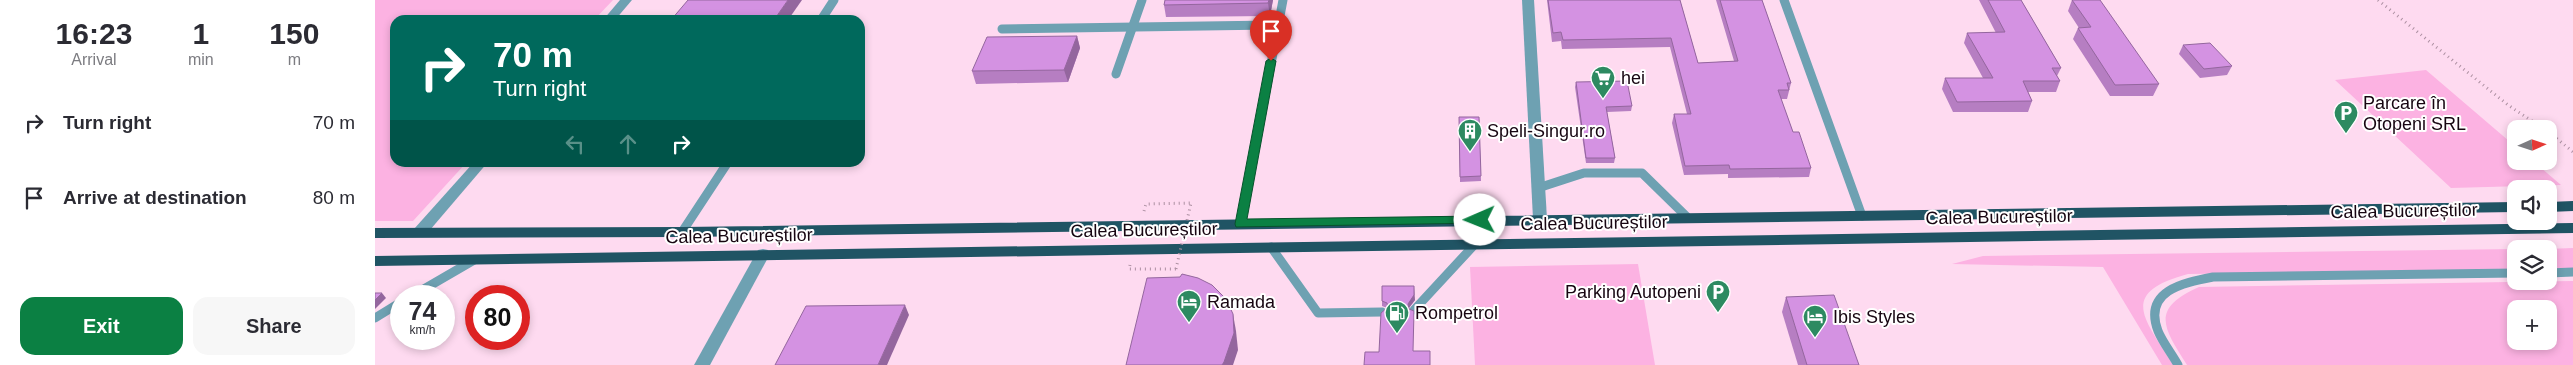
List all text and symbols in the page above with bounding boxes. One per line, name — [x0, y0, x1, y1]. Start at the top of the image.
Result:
pin — [1250, 10, 1292, 61]
text: 16:23 — [56, 17, 132, 50]
text: 1 — [192, 17, 209, 50]
text: 150 — [269, 17, 319, 50]
icon: arrive — [1257, 17, 1285, 45]
icon: right — [410, 35, 475, 100]
text: 70 m — [493, 35, 573, 74]
text: Arrival — [71, 51, 117, 68]
text: min — [188, 51, 214, 68]
text: m — [288, 51, 301, 68]
supermarket icon: hei — [1590, 65, 1616, 99]
place label: hei — [1621, 68, 1645, 88]
text: Turn right — [493, 76, 586, 101]
place label: Parcare în Otopeni SRL — [2363, 93, 2466, 134]
parking icon: Parcare în Otopeni SRL — [2333, 100, 2359, 134]
icon: right — [20, 109, 48, 137]
text: Turn right — [63, 112, 151, 133]
text: 70 m — [313, 112, 355, 133]
building icon: Speli-Singur.ro — [1457, 118, 1483, 152]
north arrow — [2507, 120, 2557, 170]
map controls — [2507, 120, 2557, 350]
place label: Speli-Singur.ro — [1487, 121, 1605, 141]
icon: left — [561, 130, 589, 158]
icon: ahead — [614, 130, 642, 158]
icon: right — [667, 130, 695, 158]
button: sound — [2507, 180, 2557, 230]
icon: arrive — [20, 184, 48, 212]
text: Arrive at destination — [63, 187, 247, 208]
text: 80 m — [313, 187, 355, 208]
position arrow — [1453, 193, 1505, 245]
street label: Calea Bucureștilor — [2330, 200, 2478, 222]
street label: Calea Bucureștilor — [1925, 206, 2073, 228]
street label: Calea Bucureștilor — [1520, 212, 1668, 234]
street label: Calea Bucureștilor — [1070, 219, 1218, 241]
street label: Calea Bucureștilor — [665, 225, 813, 247]
button: layers — [2507, 240, 2557, 290]
parking icon: Parking Autopeni — [1705, 279, 1731, 313]
place label: Parking Autopeni — [1565, 282, 1701, 302]
speed limit sign: 80 — [465, 285, 530, 350]
hotel icon: Ramada — [1176, 289, 1202, 323]
place label: Ramada — [1207, 292, 1276, 312]
button: Exit — [20, 297, 183, 355]
button: Share — [193, 297, 355, 355]
text: 74 — [409, 297, 436, 325]
fuel station icon: Rompetrol — [1384, 300, 1410, 334]
button: + — [2507, 300, 2557, 350]
place label: Rompetrol — [1415, 303, 1498, 323]
hotel icon: Ibis Styles — [1802, 304, 1828, 338]
place label: Ibis Styles — [1833, 307, 1915, 327]
text: km/h — [409, 323, 436, 337]

